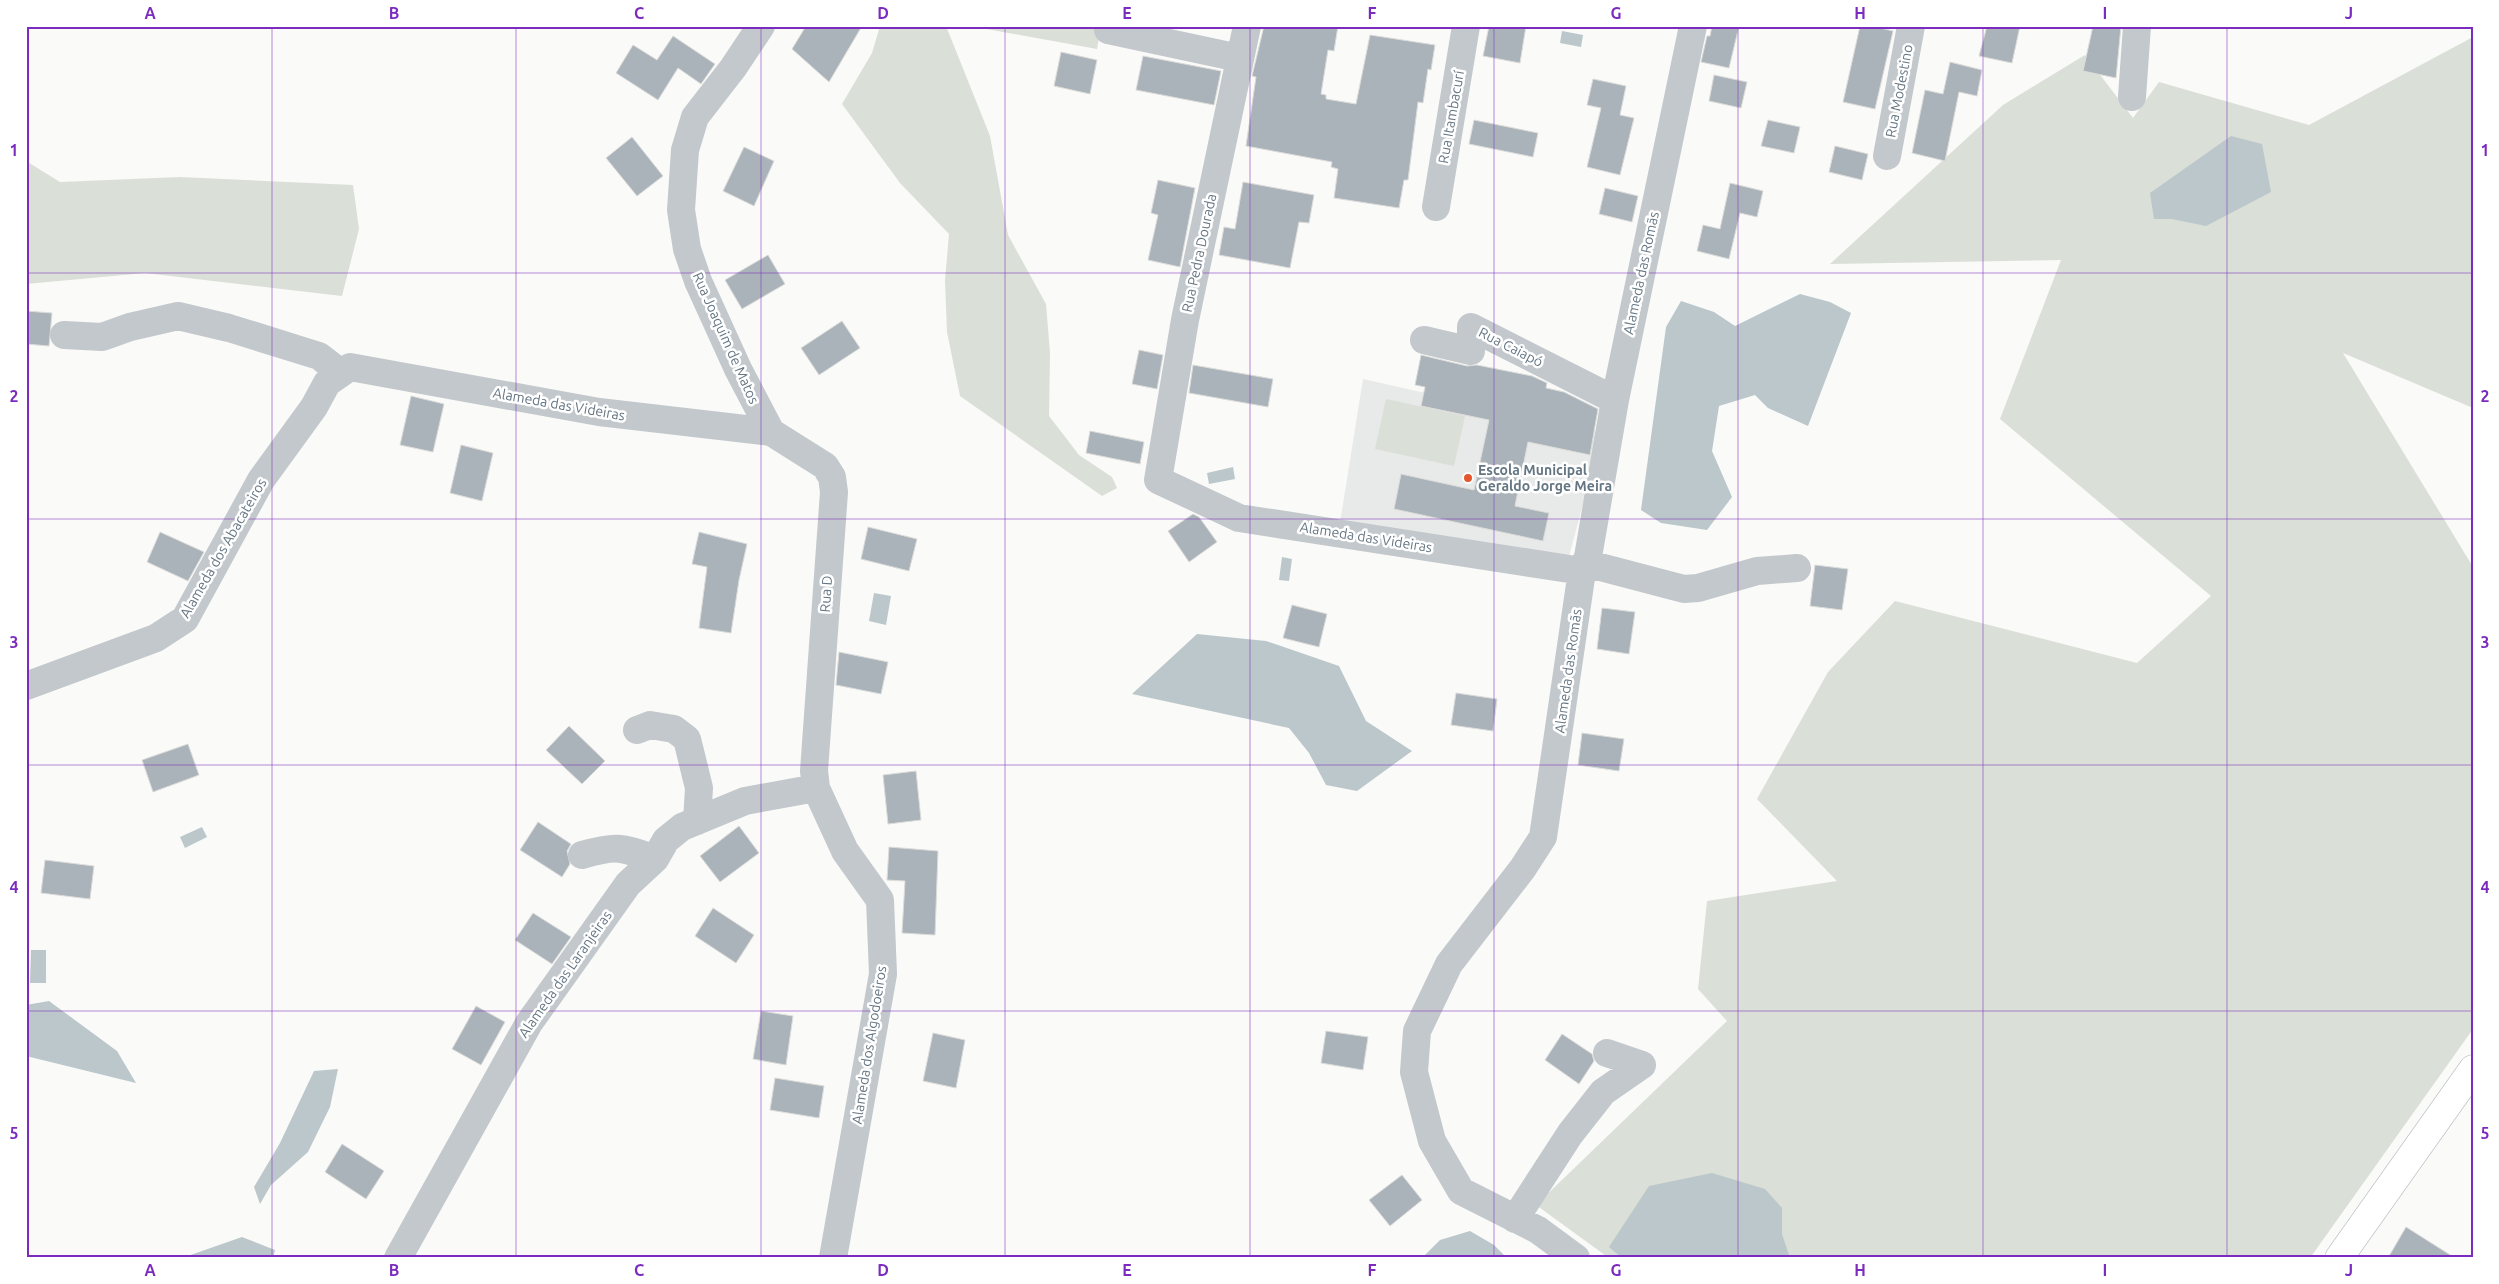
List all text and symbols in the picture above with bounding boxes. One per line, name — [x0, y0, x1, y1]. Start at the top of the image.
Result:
text: A — [144, 4, 156, 22]
text: B — [389, 4, 399, 22]
text: C — [634, 4, 644, 22]
text: D — [877, 4, 889, 22]
text: E — [1122, 4, 1132, 22]
text: F — [1368, 4, 1377, 22]
text: G — [1610, 4, 1622, 22]
text: H — [1854, 4, 1866, 22]
text: I — [2103, 4, 2107, 22]
text: J — [2345, 4, 2353, 22]
street label: Rua Modestino — [1882, 43, 1916, 139]
street label: Rua Itambacurí — [1435, 69, 1467, 165]
text: 1 — [9, 141, 19, 159]
text: 1 — [2480, 141, 2490, 159]
street label: Rua Pedra Dourada — [1179, 192, 1219, 314]
street label: Alameda das Romãs — [1620, 210, 1662, 336]
street label: Rua Joaquim de Matos — [690, 270, 762, 406]
street label: Rua Caiapó — [1476, 324, 1546, 370]
street label: Alameda das Videiras — [492, 385, 626, 423]
text: 2 — [9, 387, 19, 405]
text: 2 — [2480, 387, 2490, 405]
place label: Escola Municipal Geraldo Jorge Meira — [1478, 462, 1612, 494]
marker: Escola Municipal Geraldo Jorge Meira — [1462, 472, 1474, 484]
street label: Alameda dos Abacateiros — [176, 475, 270, 621]
street label: Alameda das Videiras — [1299, 519, 1433, 555]
street label: Rua D — [817, 575, 835, 613]
street label: Alameda das Romãs — [1551, 608, 1585, 734]
text: 3 — [9, 633, 19, 651]
text: 3 — [2480, 633, 2490, 651]
text: 4 — [9, 878, 19, 896]
text: 4 — [2480, 878, 2490, 896]
street label: Alameda das Laranjeiras — [515, 908, 615, 1040]
street label: Alameda dos Algodoeiros — [849, 965, 889, 1125]
text: 5 — [9, 1124, 19, 1142]
text: 5 — [2480, 1124, 2490, 1142]
text: A — [144, 1261, 156, 1279]
text: B — [389, 1261, 399, 1279]
text: C — [634, 1261, 644, 1279]
text: D — [877, 1261, 889, 1279]
text: E — [1122, 1261, 1132, 1279]
text: F — [1368, 1261, 1377, 1279]
text: G — [1610, 1261, 1622, 1279]
text: H — [1854, 1261, 1866, 1279]
text: I — [2103, 1261, 2107, 1279]
text: J — [2345, 1261, 2353, 1279]

